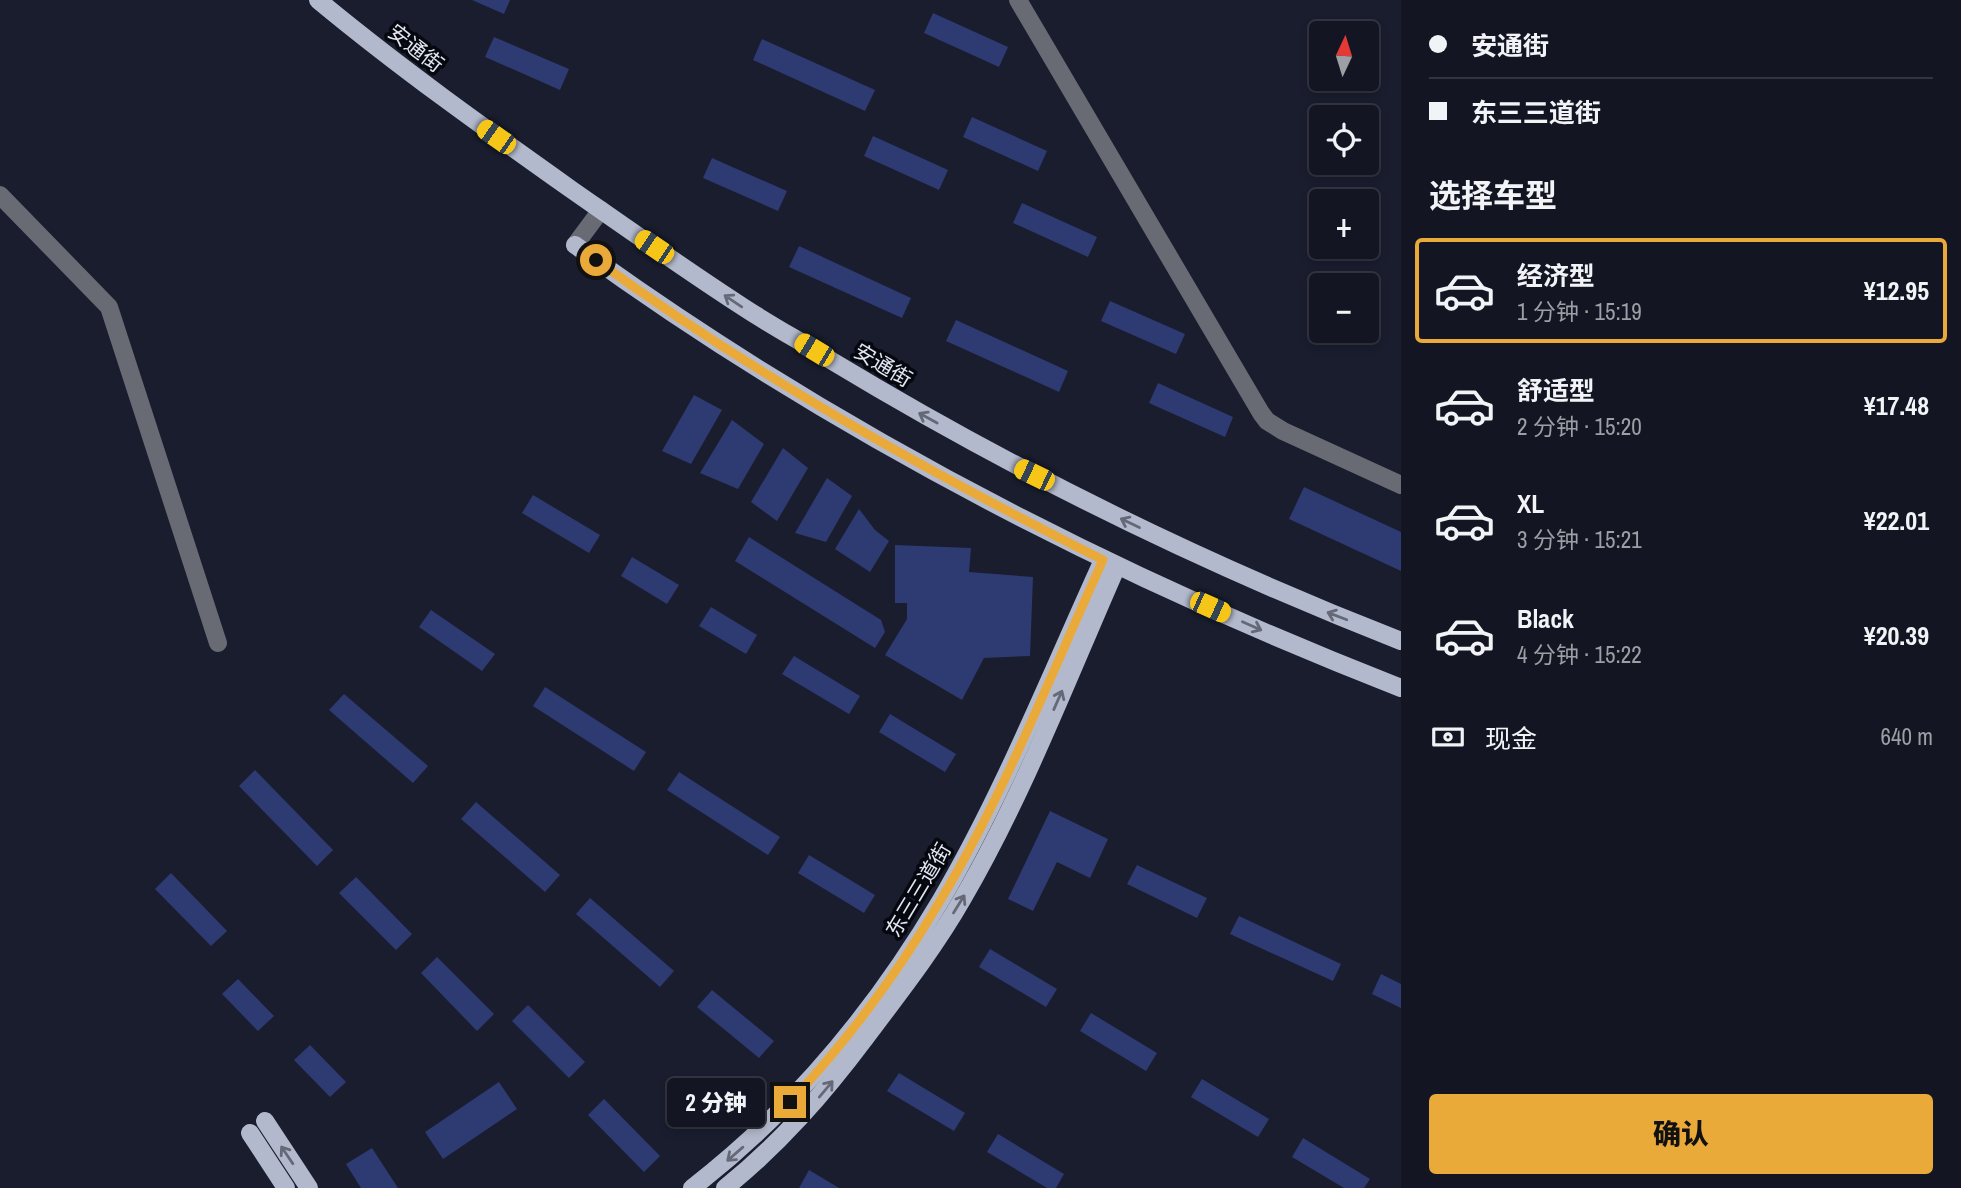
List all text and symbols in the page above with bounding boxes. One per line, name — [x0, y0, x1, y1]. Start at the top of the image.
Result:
street label: 安通街 — [382, 17, 450, 79]
north arrow — [1309, 21, 1379, 91]
map controls — [1309, 21, 1379, 343]
text: 安通街 — [1471, 28, 1549, 63]
text: 东三三道街 — [1471, 95, 1601, 130]
button: locate — [1309, 105, 1379, 175]
car — [473, 116, 520, 158]
text: 选择车型 — [1429, 174, 1557, 217]
button: + — [1309, 189, 1379, 259]
car — [631, 227, 678, 267]
route start — [580, 244, 612, 276]
text: 经济型 — [1517, 258, 1595, 293]
icon: car — [1433, 259, 1496, 322]
button: − — [1309, 273, 1379, 343]
text: ¥12.95 — [1864, 273, 1929, 308]
one-way arrow — [724, 293, 744, 307]
text: 1 分钟 · 15:19 — [1517, 296, 1642, 327]
car — [791, 330, 838, 370]
street label: 安通街 — [849, 336, 917, 394]
text: 舒适型 — [1517, 373, 1595, 408]
icon: car — [1433, 374, 1496, 437]
text: ¥17.48 — [1864, 388, 1929, 423]
one-way arrow — [919, 411, 939, 425]
text: 2 分钟 · 15:20 — [1517, 411, 1642, 442]
car — [1011, 456, 1058, 494]
text: XL — [1517, 486, 1544, 521]
icon: car — [1433, 489, 1496, 552]
text: ¥22.01 — [1864, 503, 1929, 538]
one-way arrow — [1120, 515, 1141, 529]
text: 3 分钟 · 15:21 — [1517, 524, 1642, 555]
car — [1187, 589, 1234, 625]
text: Black — [1517, 601, 1574, 636]
icon: car — [1433, 604, 1496, 667]
one-way arrow — [1327, 609, 1349, 622]
text: ¥20.39 — [1864, 618, 1929, 653]
one-way arrow — [1241, 620, 1262, 633]
text: 4 分钟 · 15:22 — [1517, 639, 1642, 670]
one-way arrow — [1052, 690, 1065, 711]
icon: cash — [1429, 718, 1467, 756]
text: 现金 — [1485, 721, 1537, 756]
text: 640 m — [1881, 721, 1933, 752]
street label: 东三三道街 — [879, 838, 957, 942]
one-way arrow — [953, 895, 967, 915]
callout: 2 分钟 — [668, 1078, 766, 1126]
one-way arrow — [818, 1080, 834, 1098]
route end — [774, 1086, 806, 1118]
text: 2 分钟 — [685, 1087, 747, 1118]
button: 确认 — [1429, 1094, 1933, 1174]
one-way arrow — [280, 1145, 294, 1165]
one-way arrow — [726, 1146, 744, 1162]

